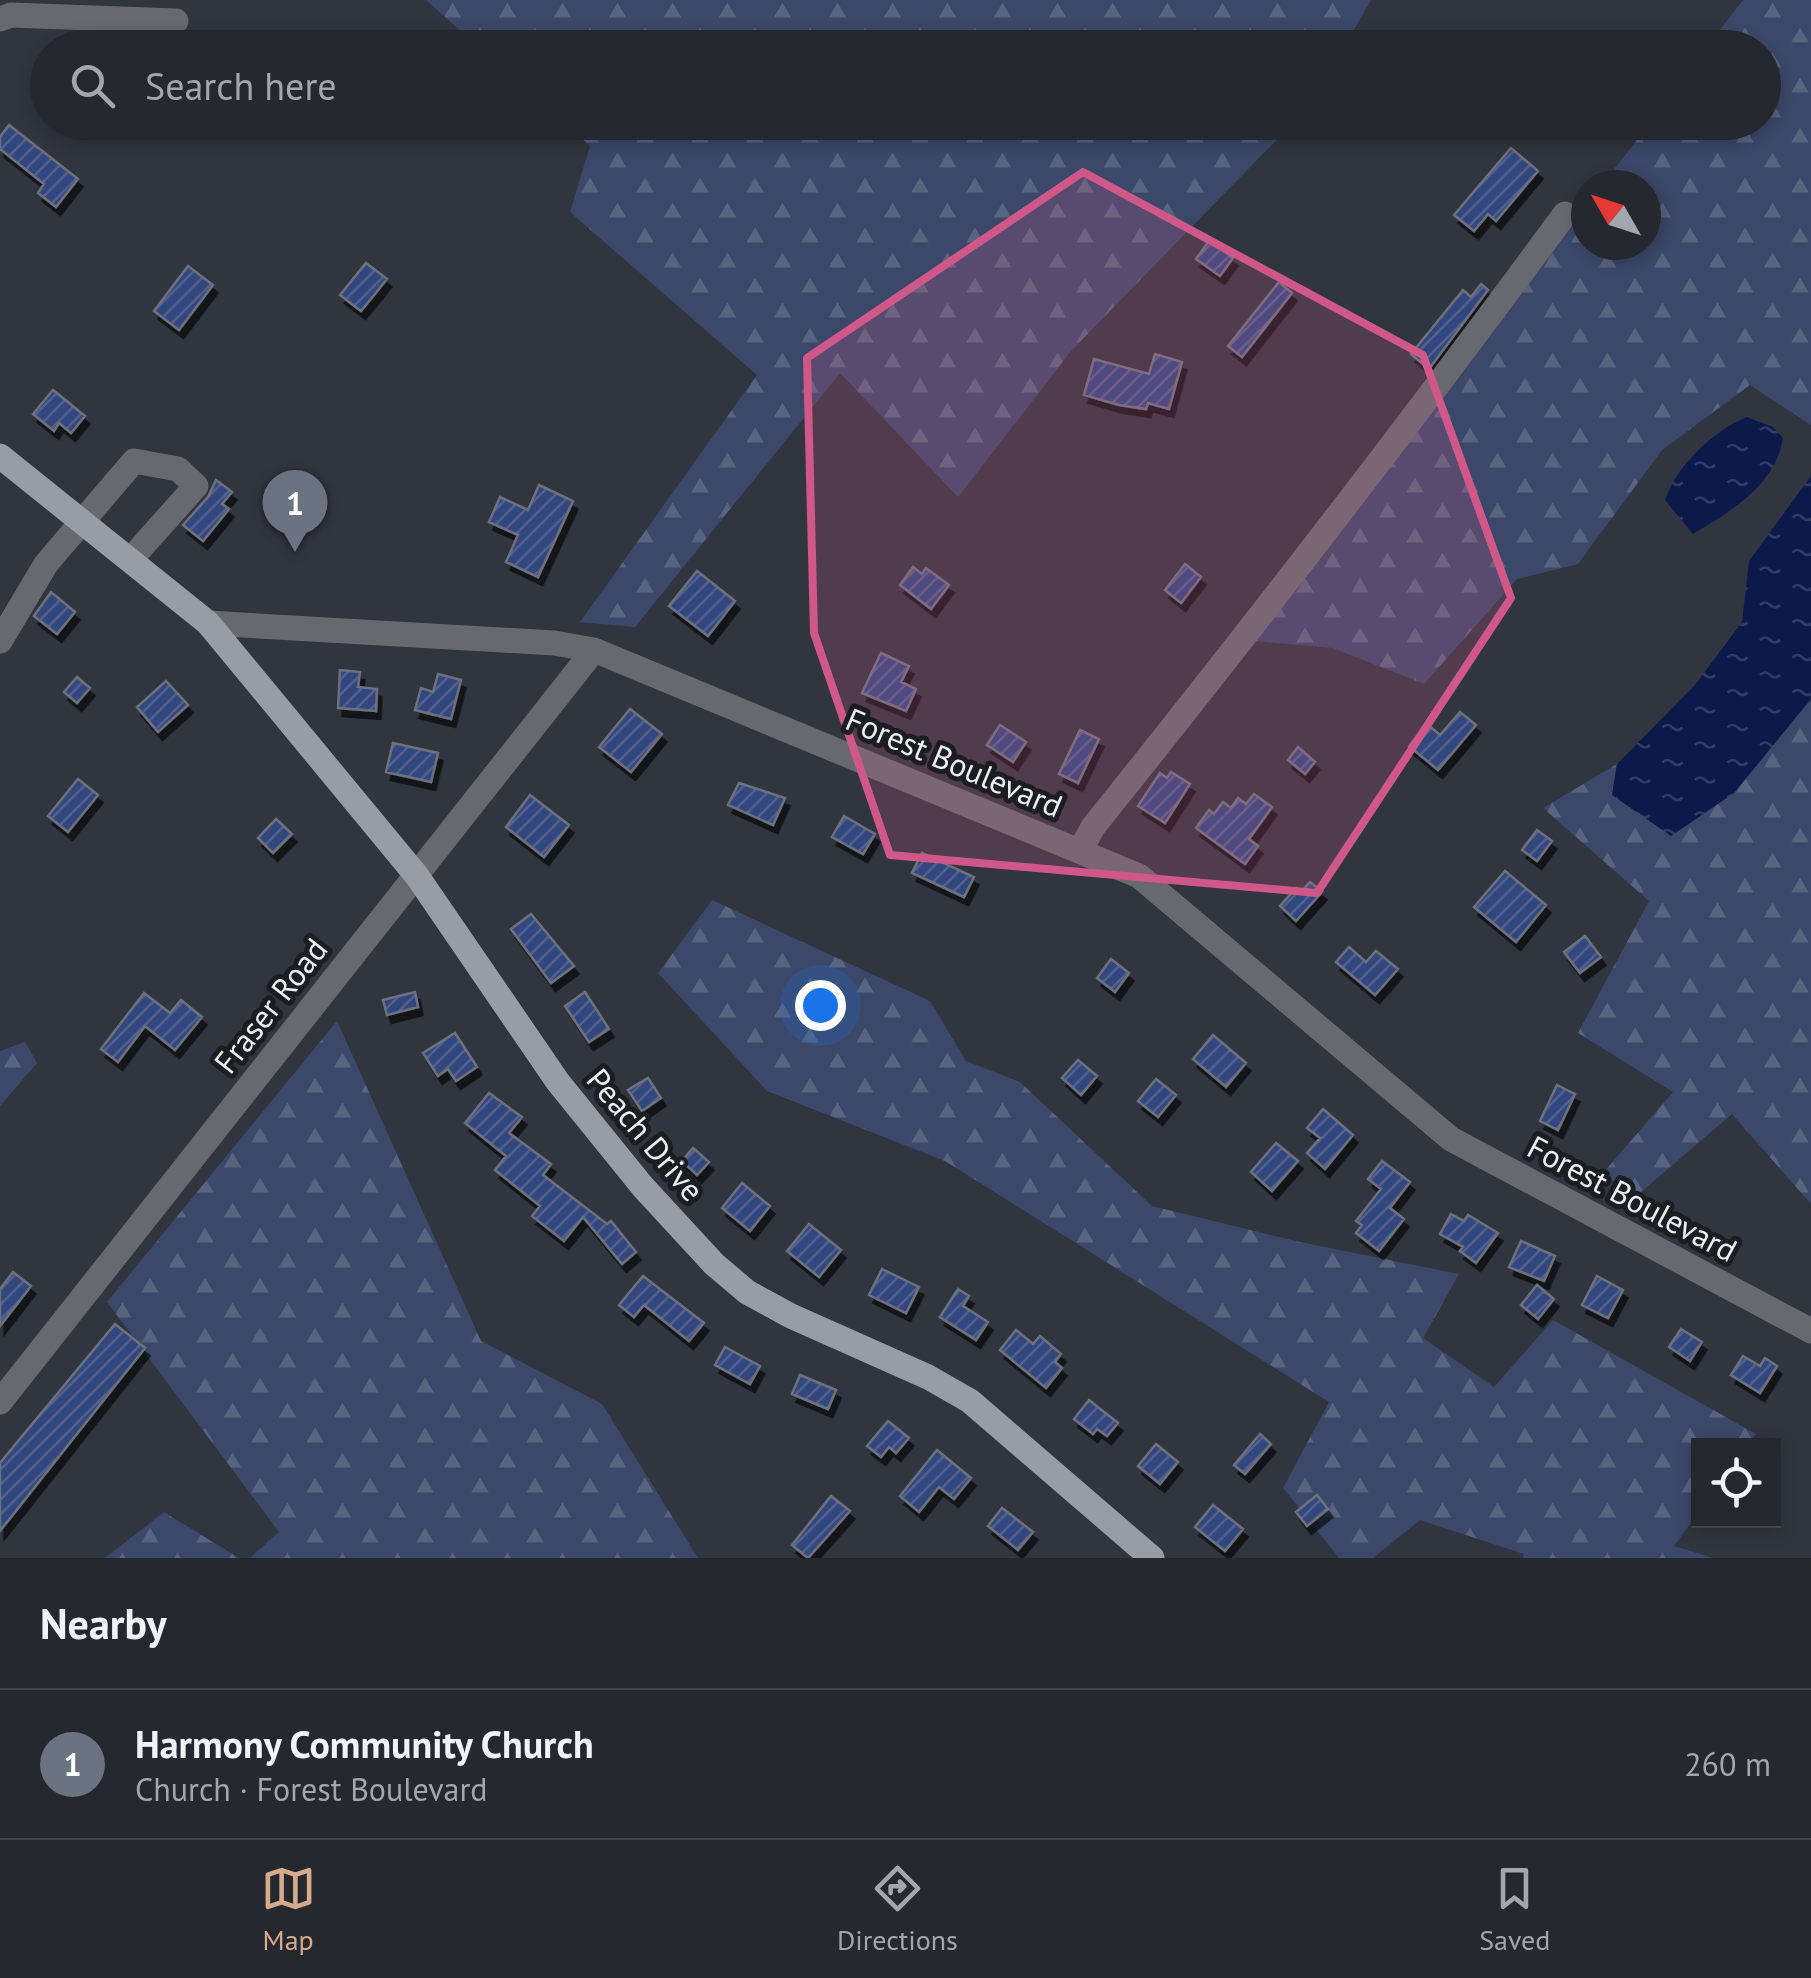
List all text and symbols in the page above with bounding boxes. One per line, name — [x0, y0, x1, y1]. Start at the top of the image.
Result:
search box — [30, 30, 1781, 140]
icon: search — [65, 58, 120, 113]
text: Search here — [145, 61, 337, 110]
north arrow — [1571, 170, 1661, 260]
pin: 1 — [262, 470, 328, 552]
street label: Forest Boulevard — [840, 698, 1069, 827]
street label: Fraser Road — [204, 929, 336, 1081]
your location — [795, 980, 846, 1031]
street label: Peach Drive — [578, 1059, 714, 1210]
street label: Forest Boulevard — [1521, 1125, 1744, 1271]
map controls — [1691, 1438, 1781, 1528]
button: locate — [1691, 1438, 1781, 1528]
text: Nearby — [40, 1596, 167, 1651]
text: Harmony Community Church — [135, 1719, 594, 1768]
text: 1 — [63, 1743, 82, 1785]
text: 260 m — [1684, 1743, 1771, 1785]
text: Church · Forest Boulevard — [135, 1768, 488, 1810]
tab: Map — [261, 1861, 316, 1958]
tab: Directions — [837, 1861, 958, 1958]
tab: Saved — [1479, 1861, 1550, 1958]

